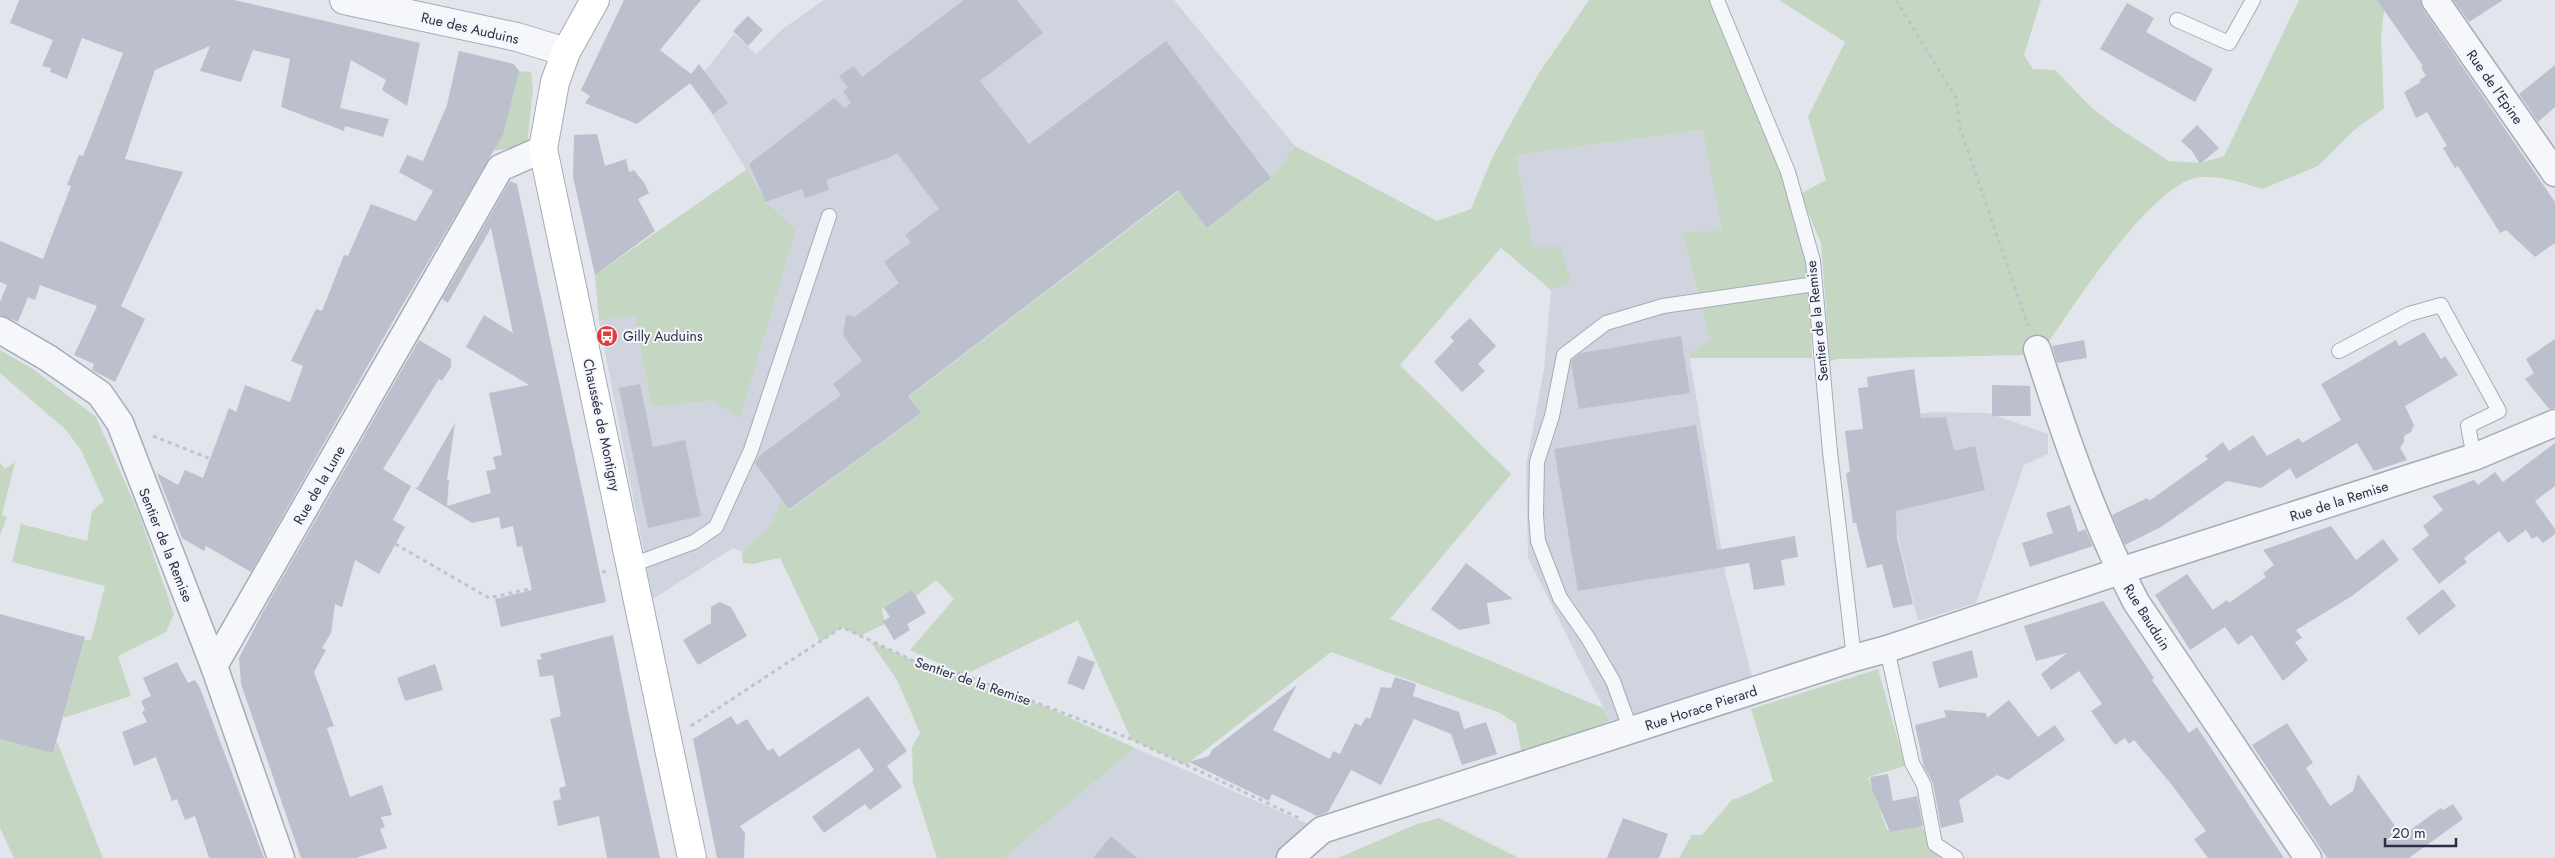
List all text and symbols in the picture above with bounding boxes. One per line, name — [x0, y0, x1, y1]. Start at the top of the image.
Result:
street label: Rue des Auduins — [419, 7, 521, 49]
street label: Rue de l'Epine — [2462, 46, 2528, 128]
street label: Sentier de la Remise — [1801, 260, 1833, 382]
bus stop icon: Gilly Auduins — [595, 324, 619, 348]
place label: Gilly Auduins — [623, 326, 703, 346]
street label: Chaussée de Montigny — [578, 357, 626, 494]
street label: Rue de la Lune — [288, 442, 350, 528]
street label: Rue de la Remise — [2287, 476, 2391, 526]
street label: Sentier de la Remise — [134, 485, 198, 605]
street label: Rue Bauduin — [2119, 580, 2175, 654]
street label: Sentier de la Remise — [912, 652, 1034, 710]
street label: Rue Horace Pierard — [1642, 680, 1760, 736]
scale bar — [2385, 816, 2456, 848]
text: 20 m — [2392, 822, 2426, 844]

